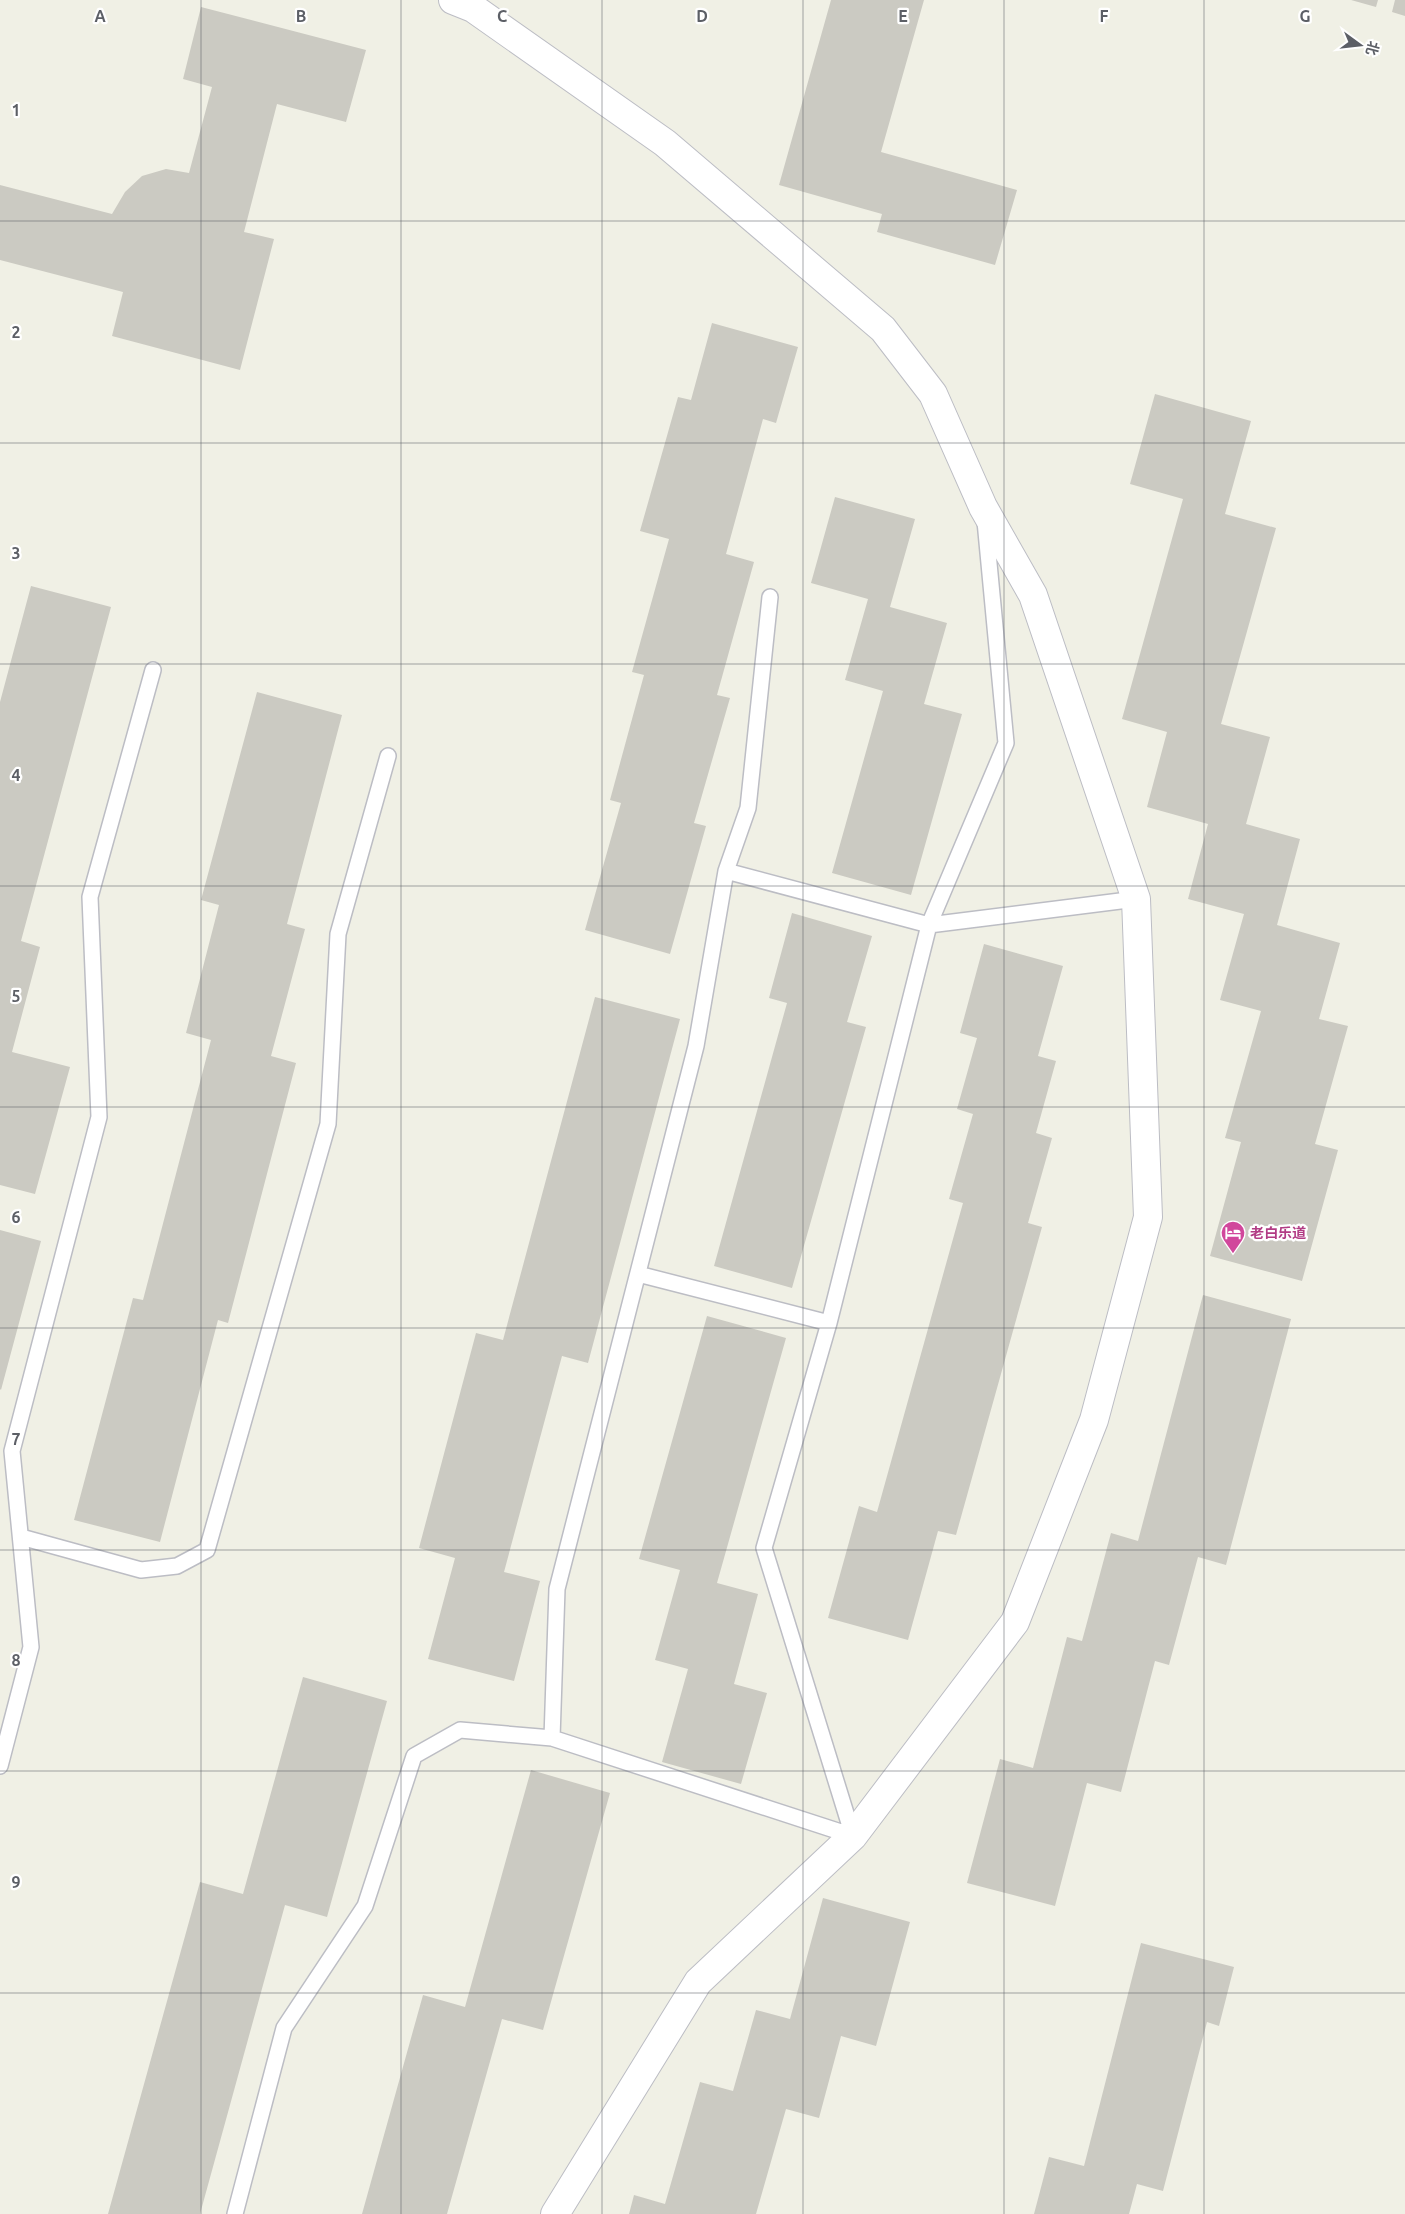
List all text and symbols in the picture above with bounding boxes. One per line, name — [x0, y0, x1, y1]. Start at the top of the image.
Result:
text: A — [94, 7, 106, 25]
text: B — [296, 7, 306, 25]
text: C — [497, 7, 507, 25]
text: D — [696, 7, 708, 25]
text: E — [898, 7, 908, 25]
text: F — [1100, 7, 1109, 25]
text: G — [1299, 7, 1311, 25]
north arrow — [1335, 20, 1385, 70]
text: 北 — [1363, 40, 1382, 57]
text: 1 — [11, 101, 21, 119]
text: 2 — [11, 323, 21, 341]
text: 3 — [11, 544, 21, 562]
text: 4 — [11, 766, 21, 784]
text: 5 — [11, 987, 21, 1005]
text: 6 — [11, 1208, 21, 1226]
hotel icon: 老白乐道 — [1220, 1220, 1246, 1254]
place label: 老白乐道 — [1250, 1225, 1306, 1241]
text: 7 — [11, 1430, 21, 1448]
text: 8 — [11, 1651, 21, 1669]
text: 9 — [11, 1873, 21, 1891]

